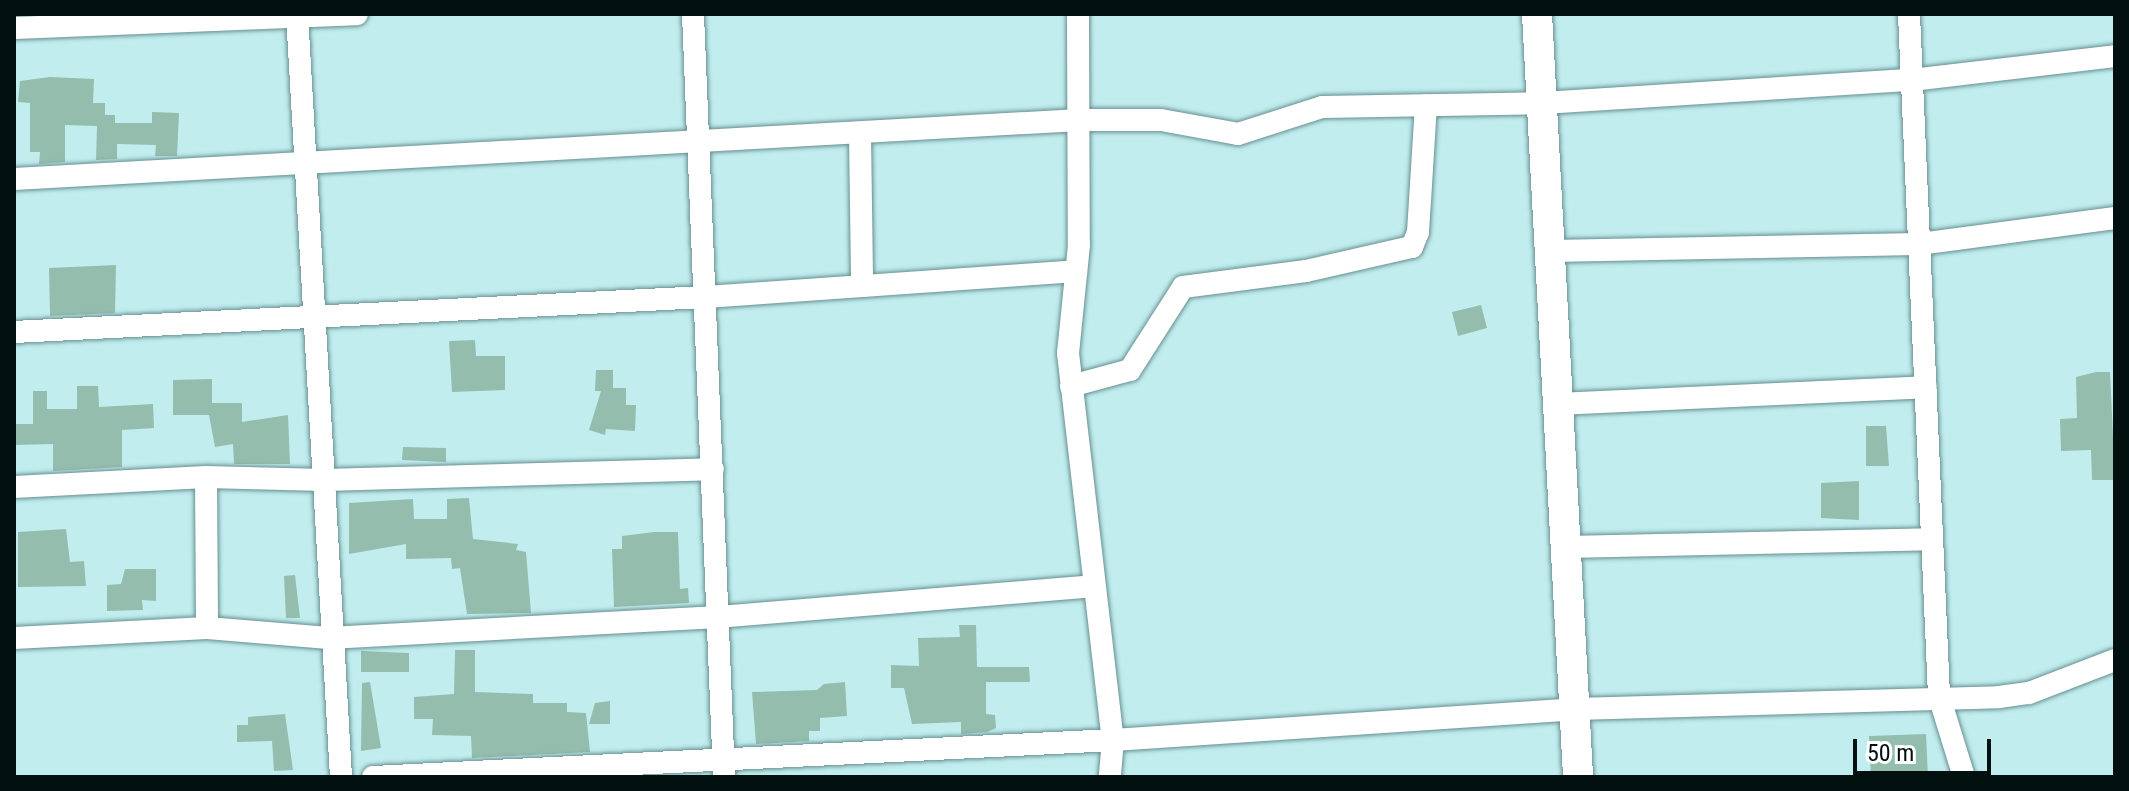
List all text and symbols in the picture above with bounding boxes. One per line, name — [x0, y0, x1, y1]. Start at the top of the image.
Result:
scale bar — [1857, 723, 1995, 773]
text: 50 m — [1867, 739, 1914, 767]

